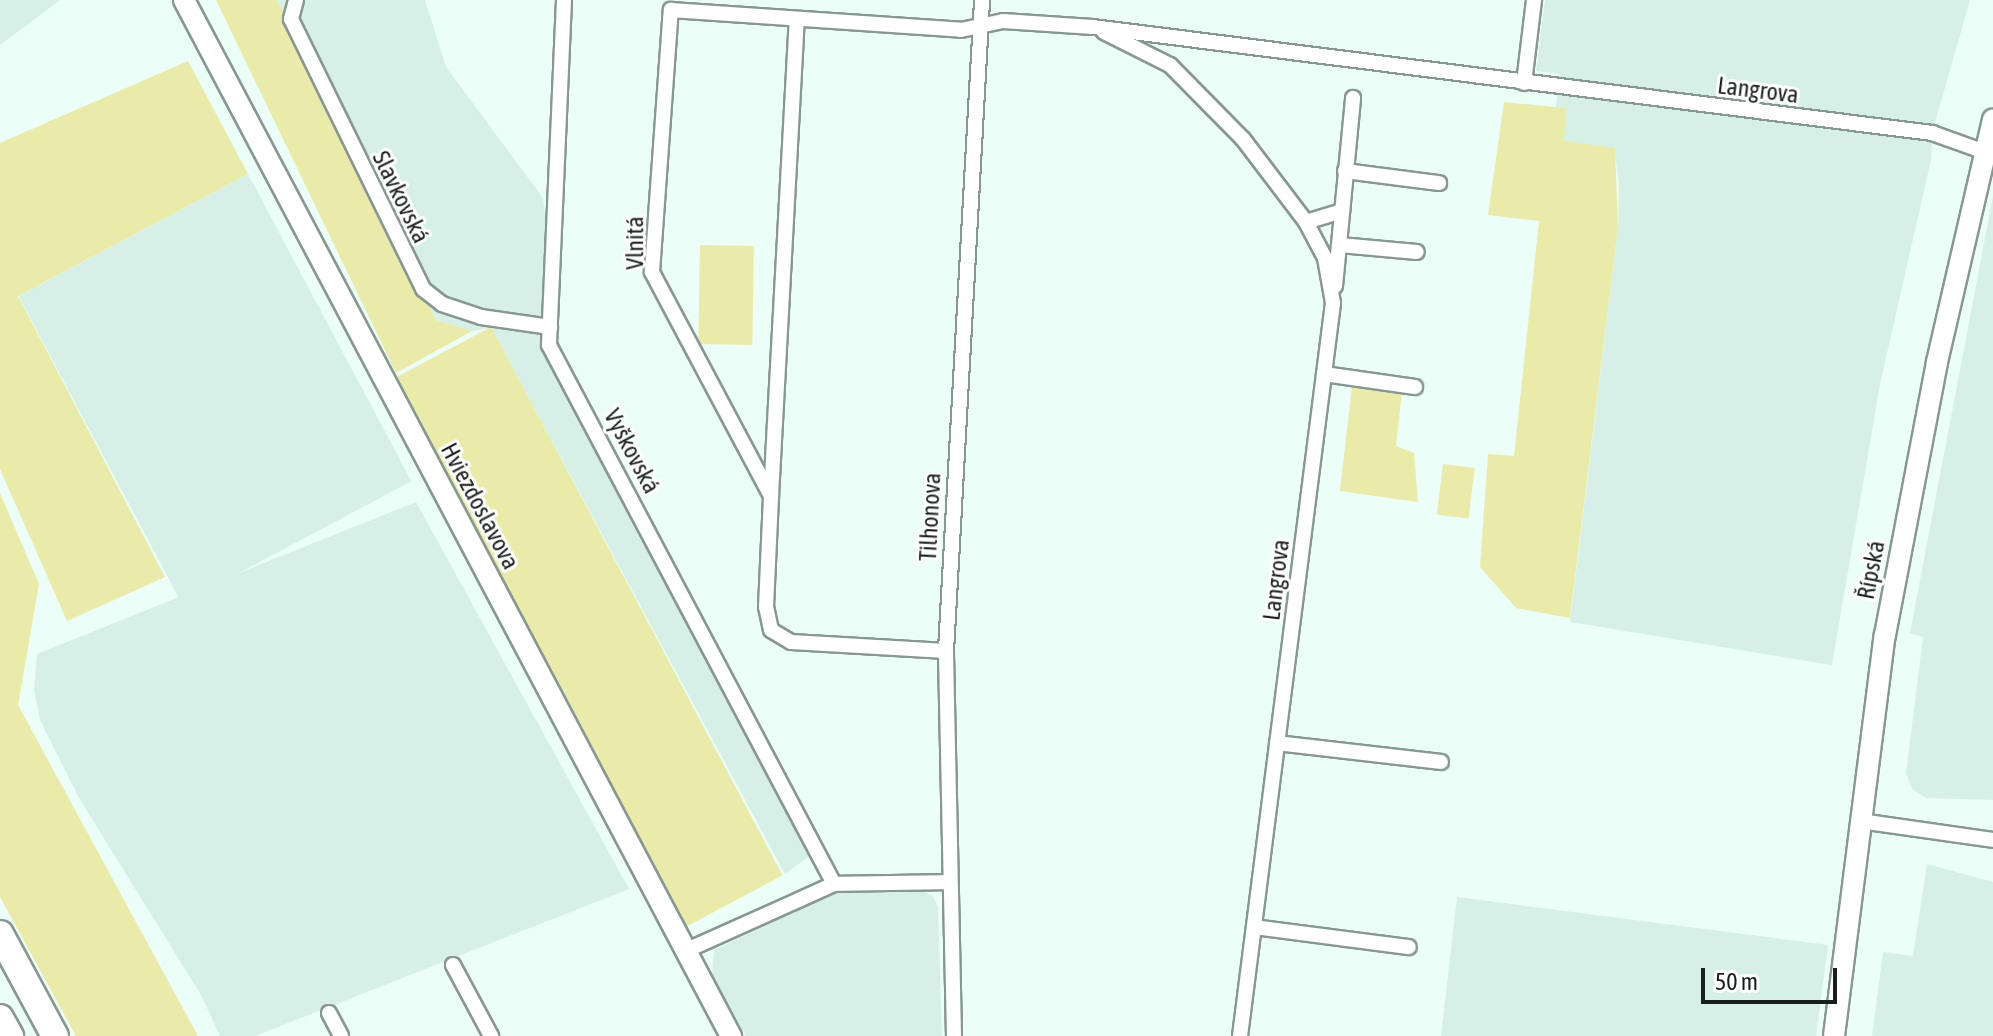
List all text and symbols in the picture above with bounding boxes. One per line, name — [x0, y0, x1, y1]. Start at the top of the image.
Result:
street label: Langrova — [1716, 71, 1800, 109]
street label: Slavkovská — [366, 146, 436, 248]
street label: Vlnitá — [621, 216, 649, 270]
street label: Vyškovská — [598, 404, 666, 498]
street label: Hviezdoslavova — [435, 438, 525, 574]
street label: Tilhonova — [913, 472, 947, 562]
street label: Langrova — [1257, 538, 1295, 622]
street label: Řípská — [1851, 538, 1891, 602]
scale bar — [1705, 952, 1841, 1002]
text: 50 m — [1715, 968, 1758, 995]

